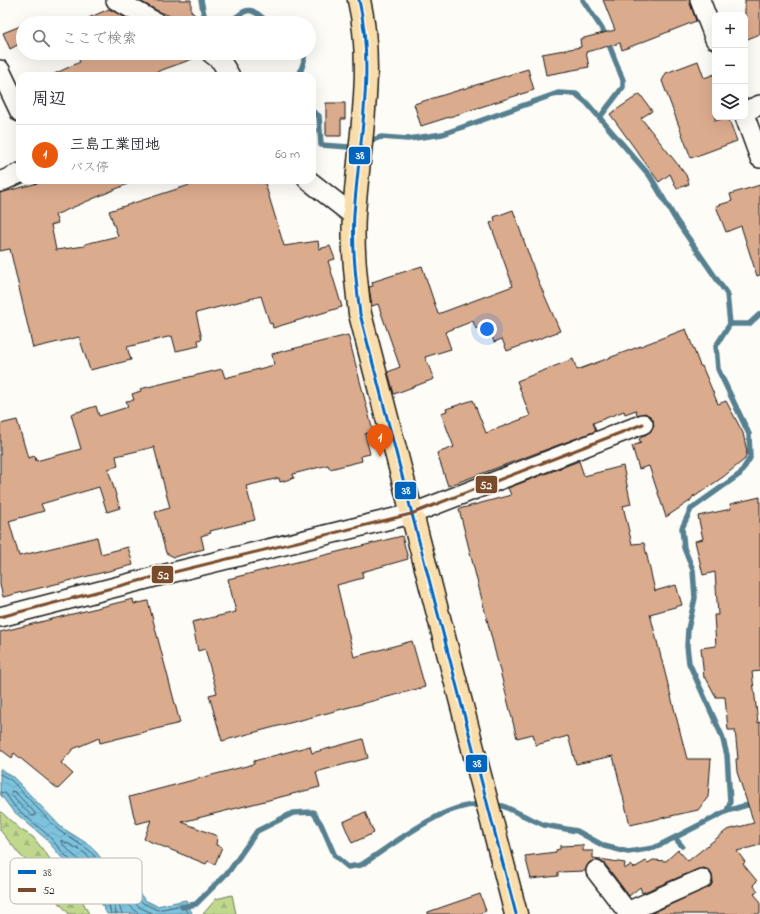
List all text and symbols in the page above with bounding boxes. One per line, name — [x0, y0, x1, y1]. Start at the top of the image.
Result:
map controls — [712, 12, 748, 120]
button: + — [712, 12, 748, 48]
search box — [16, 16, 316, 60]
icon: search — [30, 27, 52, 49]
text: ここで検索 — [62, 28, 137, 50]
button: − — [712, 48, 748, 84]
button: layers — [712, 84, 748, 120]
text: 周辺 — [32, 87, 66, 112]
text: 三島工業団地 — [70, 134, 160, 156]
text: 1 — [43, 145, 47, 164]
text: 60 m — [275, 145, 300, 164]
line badge: 38 — [348, 146, 371, 165]
text: 38 — [355, 148, 365, 164]
text: バス停 — [70, 158, 109, 177]
your location — [477, 319, 497, 339]
pin: 1 — [367, 424, 393, 457]
line badge: 52 — [475, 475, 498, 494]
text: 52 — [480, 478, 492, 494]
line badge: 38 — [394, 481, 417, 500]
text: 38 — [401, 483, 411, 499]
line badge: 52 — [151, 565, 174, 584]
text: 52 — [157, 568, 169, 584]
line badge: 38 — [465, 754, 488, 773]
text: 38 — [472, 756, 482, 772]
legend — [10, 858, 142, 904]
text: 38 — [43, 865, 52, 881]
text: 52 — [43, 883, 55, 899]

